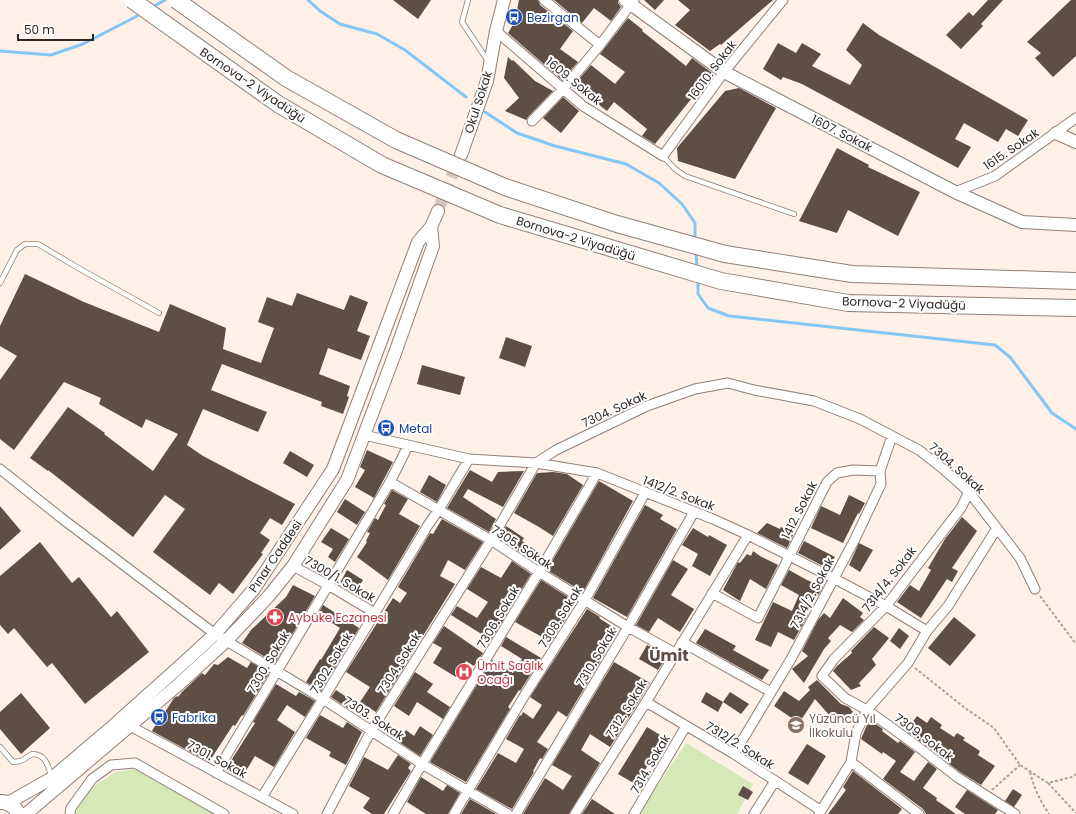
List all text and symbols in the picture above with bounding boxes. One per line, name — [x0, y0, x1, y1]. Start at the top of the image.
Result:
bus stop icon: Bezirgan — [504, 7, 524, 27]
place label: Bezirgan — [527, 9, 579, 26]
scale bar — [18, 16, 93, 42]
text: 50 m — [24, 21, 55, 38]
street label: 16010. Sokak — [684, 36, 741, 104]
street label: Bornova-2 Viyadüğü — [197, 43, 309, 127]
street label: 1609. Sokak — [542, 53, 606, 109]
street label: Okul Sokak — [460, 68, 496, 135]
street label: 1607. Sokak — [809, 110, 876, 156]
street label: 1615. Sokak — [980, 124, 1043, 174]
street label: Bornova-2 Viyadüğü — [514, 212, 638, 264]
street label: Bornova-2 Viyadüğü — [842, 292, 966, 314]
street label: 7304. Sokak — [579, 386, 650, 431]
bus stop icon: Metal — [376, 418, 396, 438]
place label: Metal — [399, 420, 432, 437]
street label: 7304. Sokak — [925, 438, 989, 498]
street label: 1412/2. Sokak — [641, 472, 718, 515]
street label: 1412. Sokak — [777, 477, 821, 542]
street label: Pınar Caddesi — [245, 517, 305, 595]
street label: 7305. Sokak — [488, 521, 557, 574]
street label: 7314/4. Sokak — [858, 542, 921, 615]
street label: 7300/1. Sokak — [301, 552, 379, 607]
street label: 7314/2. Sokak — [786, 554, 838, 632]
street label: 7306. Sokak — [473, 582, 524, 651]
street label: 7308. Sokak — [534, 582, 586, 651]
pharmacy icon: Aybüke Eczanesi — [265, 607, 285, 627]
place label: Aybüke Eczanesi — [288, 609, 387, 626]
street label: 7310. Sokak — [572, 624, 621, 690]
street label: 7300. Sokak — [243, 627, 294, 696]
street label: 7302. Sokak — [306, 628, 356, 697]
street label: 7304. Sokak — [373, 628, 425, 697]
district label: Ümit — [649, 644, 689, 667]
place label: Ümit Sağlık Ocağı — [477, 657, 544, 688]
hospital icon: Ümit Sağlık Ocağı — [454, 662, 474, 682]
street label: 7312. Sokak — [601, 676, 651, 741]
street label: 7303. Sokak — [340, 692, 408, 744]
bus stop icon: Fabrika — [149, 707, 169, 727]
place label: Fabrika — [172, 709, 216, 726]
street label: 7309. Sokak — [891, 709, 958, 765]
place label: Yüzüncü Yıl İlkokulu — [809, 710, 876, 741]
school or university icon: Yüzüncü Yıl İlkokulu — [786, 715, 806, 735]
street label: 7312/2. Sokak — [702, 717, 778, 773]
street label: 7314. Sokak — [626, 730, 674, 797]
street label: 7301. Sokak — [184, 736, 251, 782]

